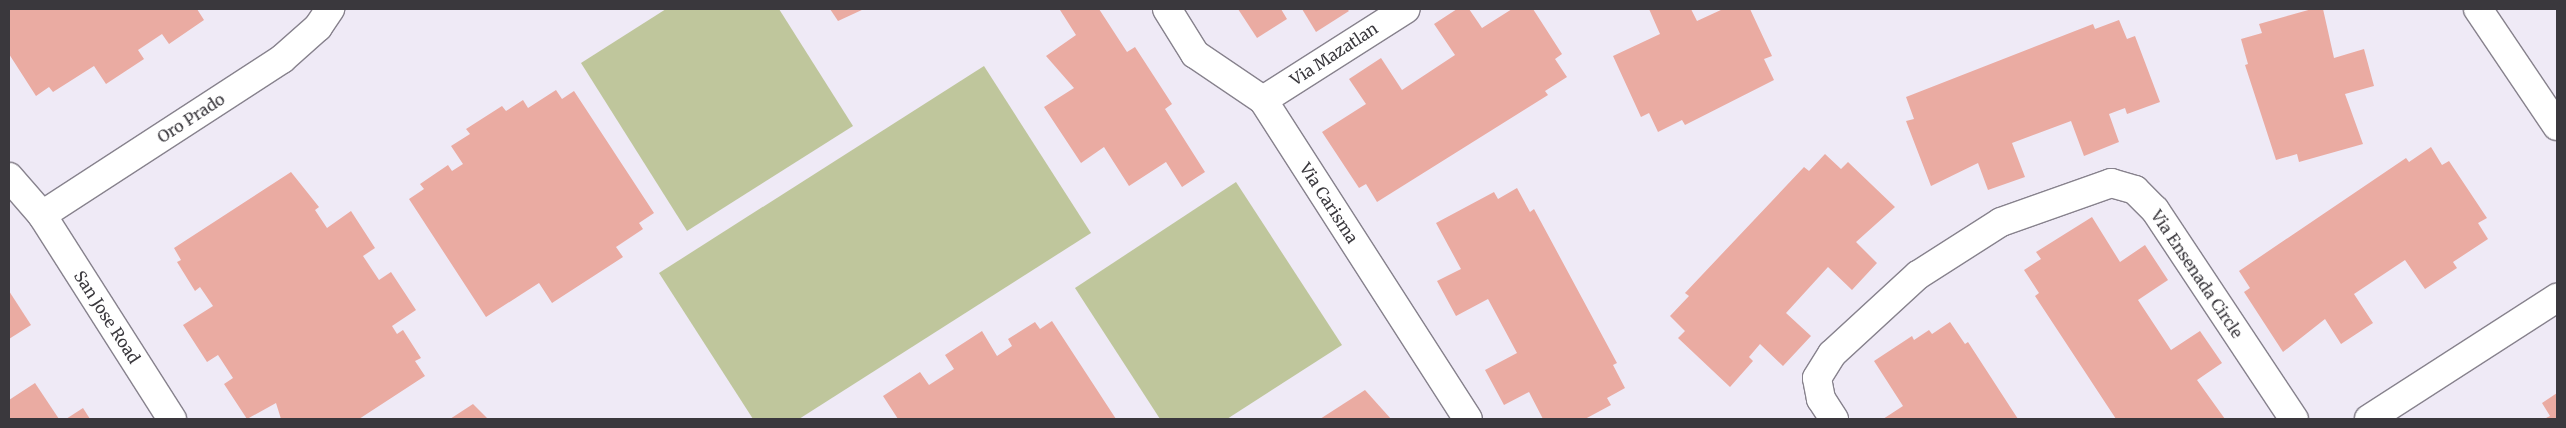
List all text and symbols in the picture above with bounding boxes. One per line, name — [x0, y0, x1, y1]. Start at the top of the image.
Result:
street label: Via Mazatlan — [1287, 19, 1381, 89]
street label: Oro Prado — [154, 89, 228, 147]
street label: Via Carisma — [1296, 159, 1362, 247]
street label: Via Ensenada Circle — [2147, 206, 2247, 342]
street label: San Jose Road — [70, 267, 144, 367]

